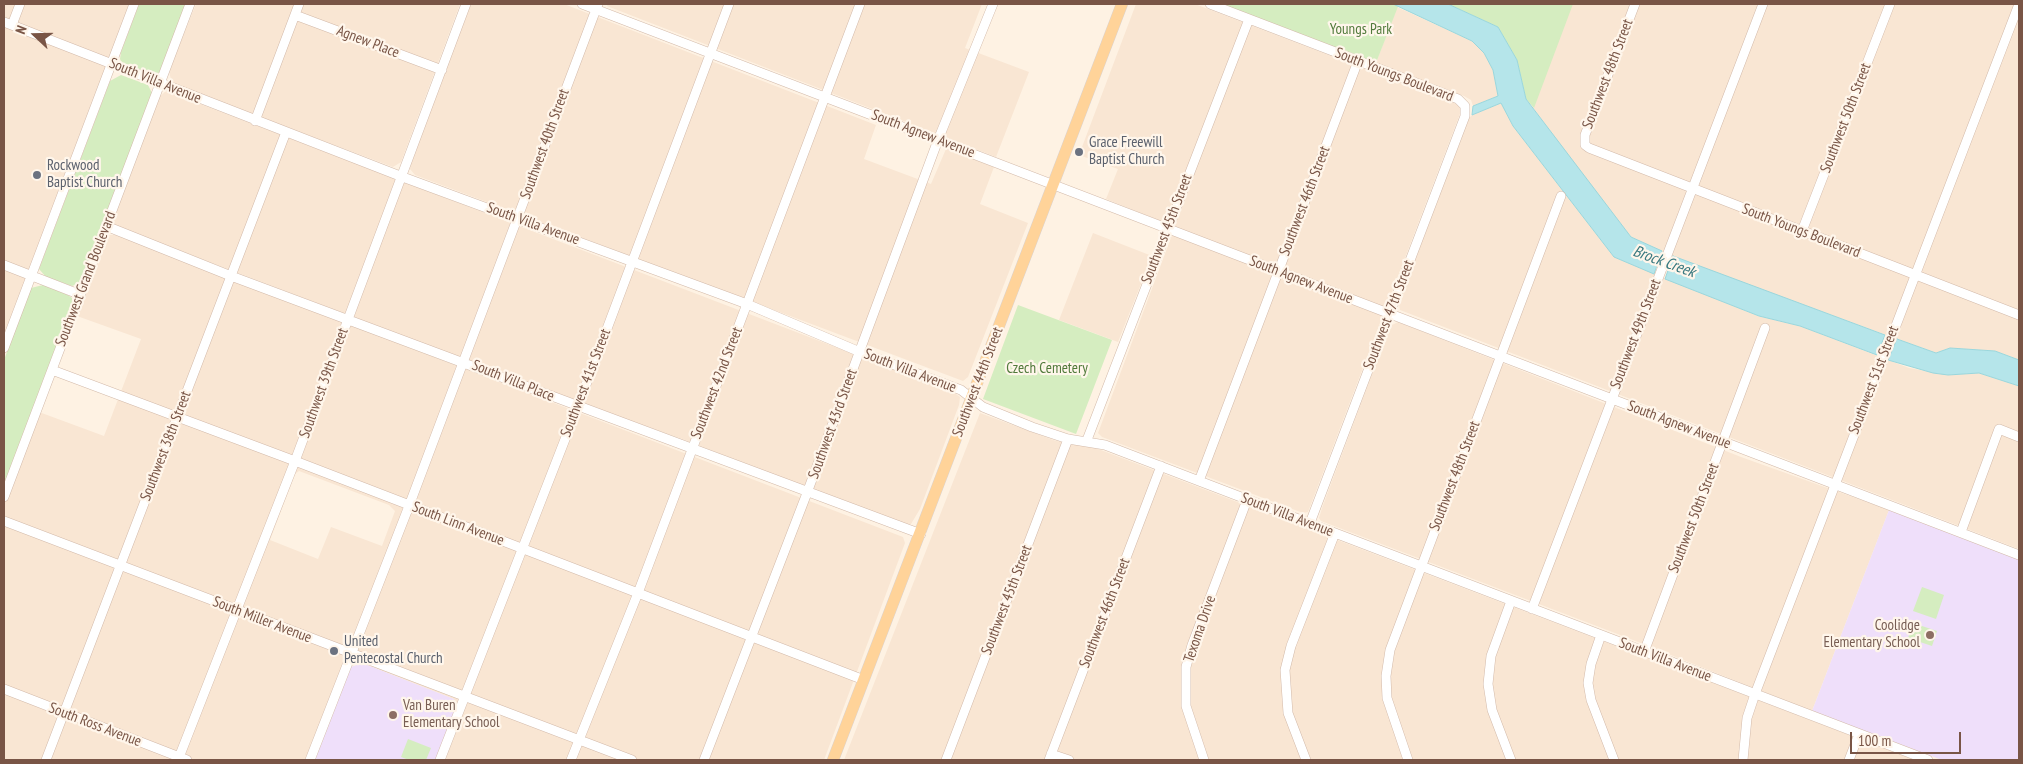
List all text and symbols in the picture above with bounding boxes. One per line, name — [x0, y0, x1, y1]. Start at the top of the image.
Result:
north arrow — [10, 10, 60, 60]
street label: Southwest 48th Street — [1579, 17, 1637, 131]
park label: Youngs Park — [1330, 21, 1392, 39]
street label: Agnew Place — [334, 22, 402, 62]
text: N — [11, 23, 31, 36]
street label: South Youngs Boulevard — [1332, 44, 1456, 106]
street label: South Villa Avenue — [106, 54, 204, 108]
street label: Southwest 50th Street — [1817, 61, 1875, 175]
street label: Southwest 40th Street — [517, 86, 573, 202]
street label: South Agnew Avenue — [869, 106, 977, 162]
place label: Grace Freewill Baptist Church — [1089, 134, 1164, 169]
street label: Southwest 46th Street — [1276, 144, 1334, 258]
marker: Grace Freewill Baptist Church — [1073, 146, 1085, 158]
place label: Rockwood Baptist Church — [47, 157, 122, 192]
marker: Rockwood Baptist Church — [31, 169, 43, 181]
street label: Southwest 45th Street — [1138, 172, 1196, 286]
street label: South Villa Avenue — [484, 199, 582, 249]
street label: South Youngs Boulevard — [1739, 200, 1863, 262]
street label: Southwest Grand Boulevard — [52, 209, 120, 349]
water label: Brock Creek — [1630, 242, 1698, 282]
street label: South Agnew Avenue — [1247, 252, 1355, 308]
street label: Southwest 47th Street — [1360, 258, 1418, 372]
street label: Southwest 49th Street — [1607, 277, 1665, 391]
street label: Southwest 51st Street — [1845, 323, 1903, 437]
street label: Southwest 39th Street — [296, 325, 352, 441]
street label: Southwest 42nd Street — [687, 325, 747, 441]
street label: Southwest 44th Street — [949, 325, 1007, 439]
street label: Southwest 41st Street — [557, 326, 615, 440]
street label: South Villa Avenue — [861, 345, 959, 397]
street label: South Villa Place — [469, 356, 557, 406]
park label: Czech Cemetery — [1006, 360, 1088, 378]
street label: Southwest 43rd Street — [805, 367, 861, 481]
street label: Southwest 38th Street — [137, 389, 195, 503]
street label: South Agnew Avenue — [1625, 397, 1733, 453]
street label: Southwest 48th Street — [1426, 419, 1484, 533]
street label: Southwest 50th Street — [1665, 461, 1723, 575]
street label: South Villa Avenue — [1238, 489, 1336, 541]
street label: South Linn Avenue — [409, 498, 507, 550]
street label: Southwest 45th Street — [978, 543, 1036, 657]
street label: Southwest 46th Street — [1076, 556, 1134, 670]
street label: South Miller Avenue — [210, 593, 314, 647]
street label: Texoma Drive — [1180, 593, 1220, 665]
place label: Coolidge Elementary School — [1823, 617, 1920, 652]
marker: Coolidge Elementary School — [1924, 629, 1936, 641]
place label: United Pentecostal Church — [344, 633, 443, 668]
street label: South Villa Avenue — [1616, 634, 1714, 686]
marker: United Pentecostal Church — [328, 645, 340, 657]
place label: Van Buren Elementary School — [403, 697, 500, 732]
street label: South Ross Avenue — [46, 699, 144, 751]
marker: Van Buren Elementary School — [387, 709, 399, 721]
scale bar — [1853, 722, 1964, 754]
text: 100 m — [1858, 731, 1891, 750]

